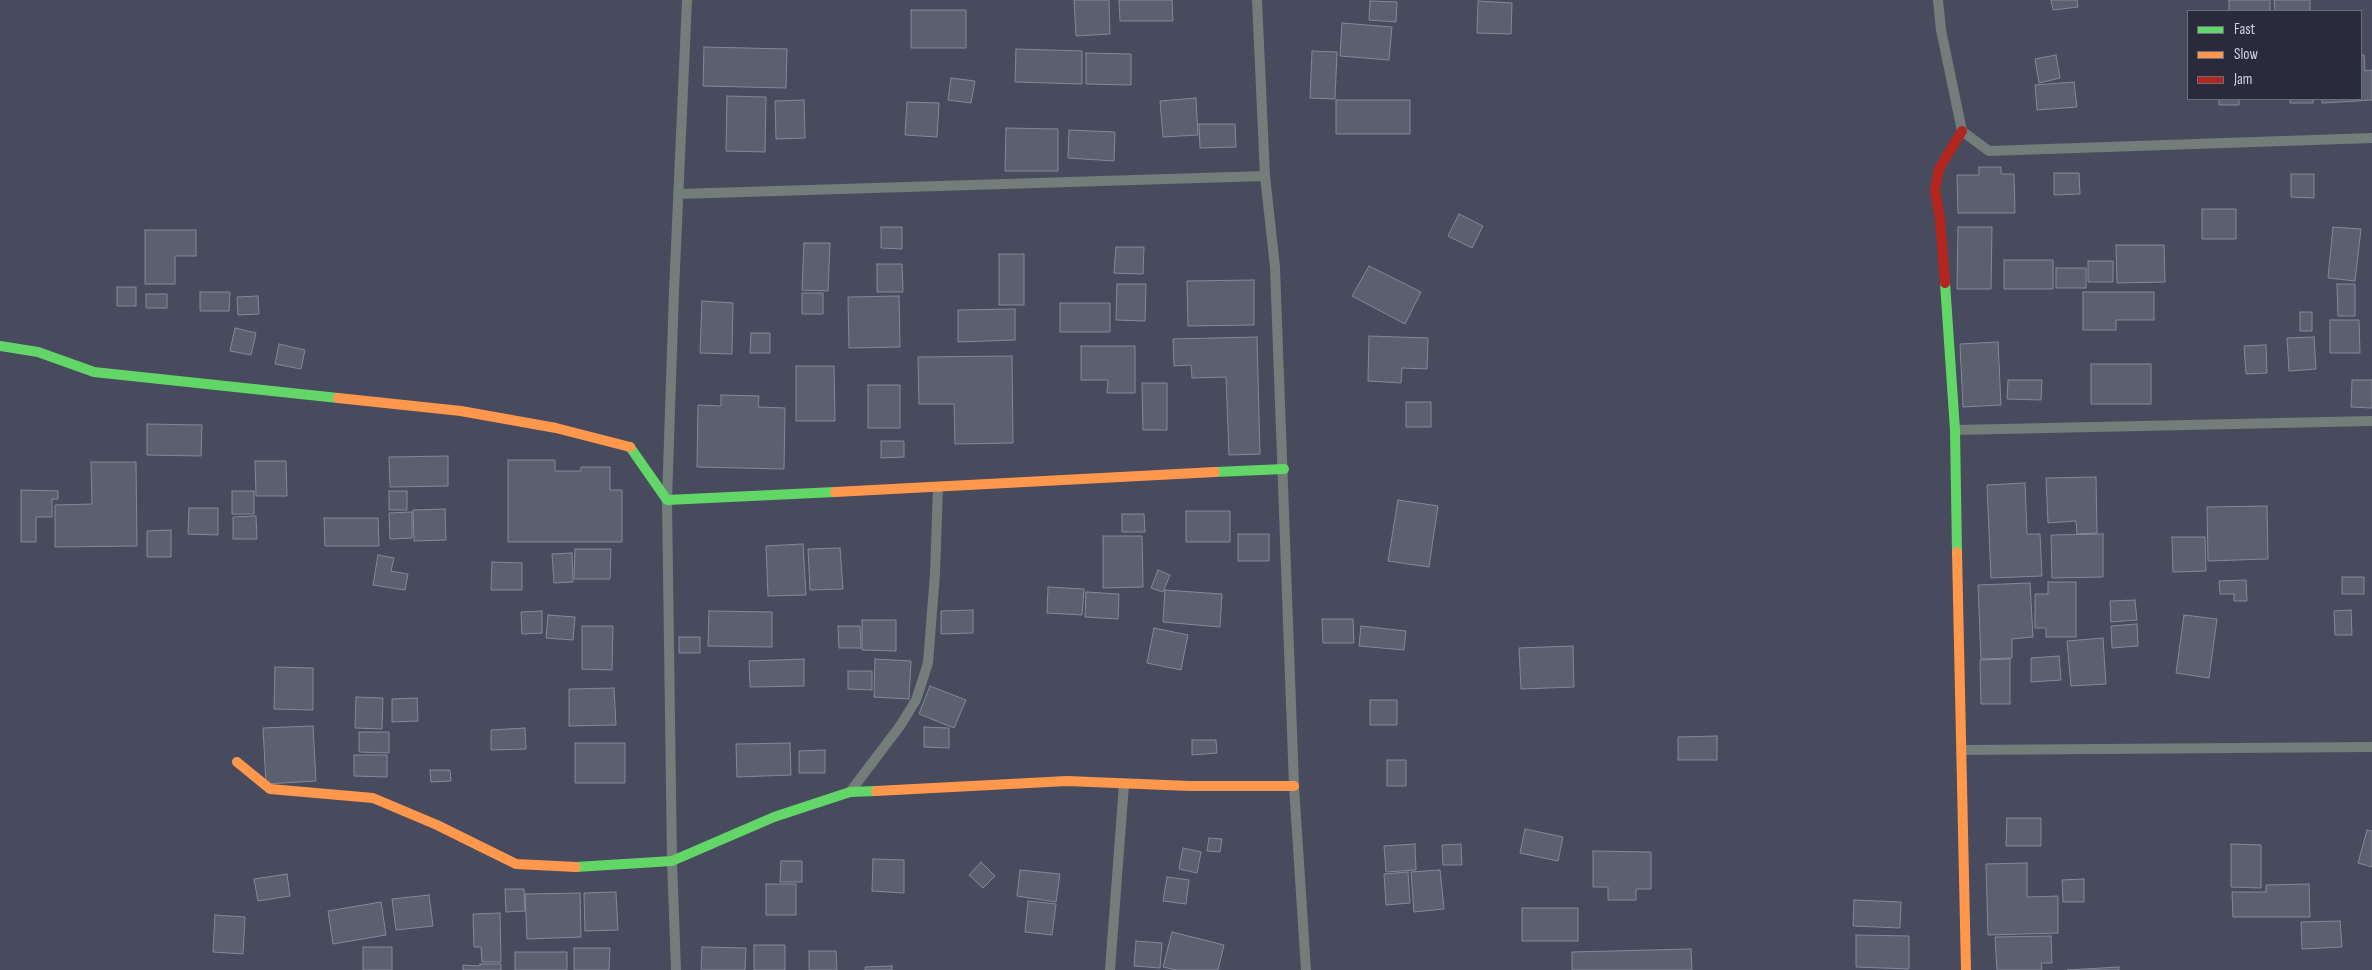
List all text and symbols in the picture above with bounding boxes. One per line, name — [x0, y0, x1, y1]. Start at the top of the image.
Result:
legend — [2187, 10, 2362, 100]
text: Fast — [2234, 20, 2255, 39]
text: Slow — [2234, 45, 2258, 64]
text: Jam — [2234, 70, 2252, 89]

